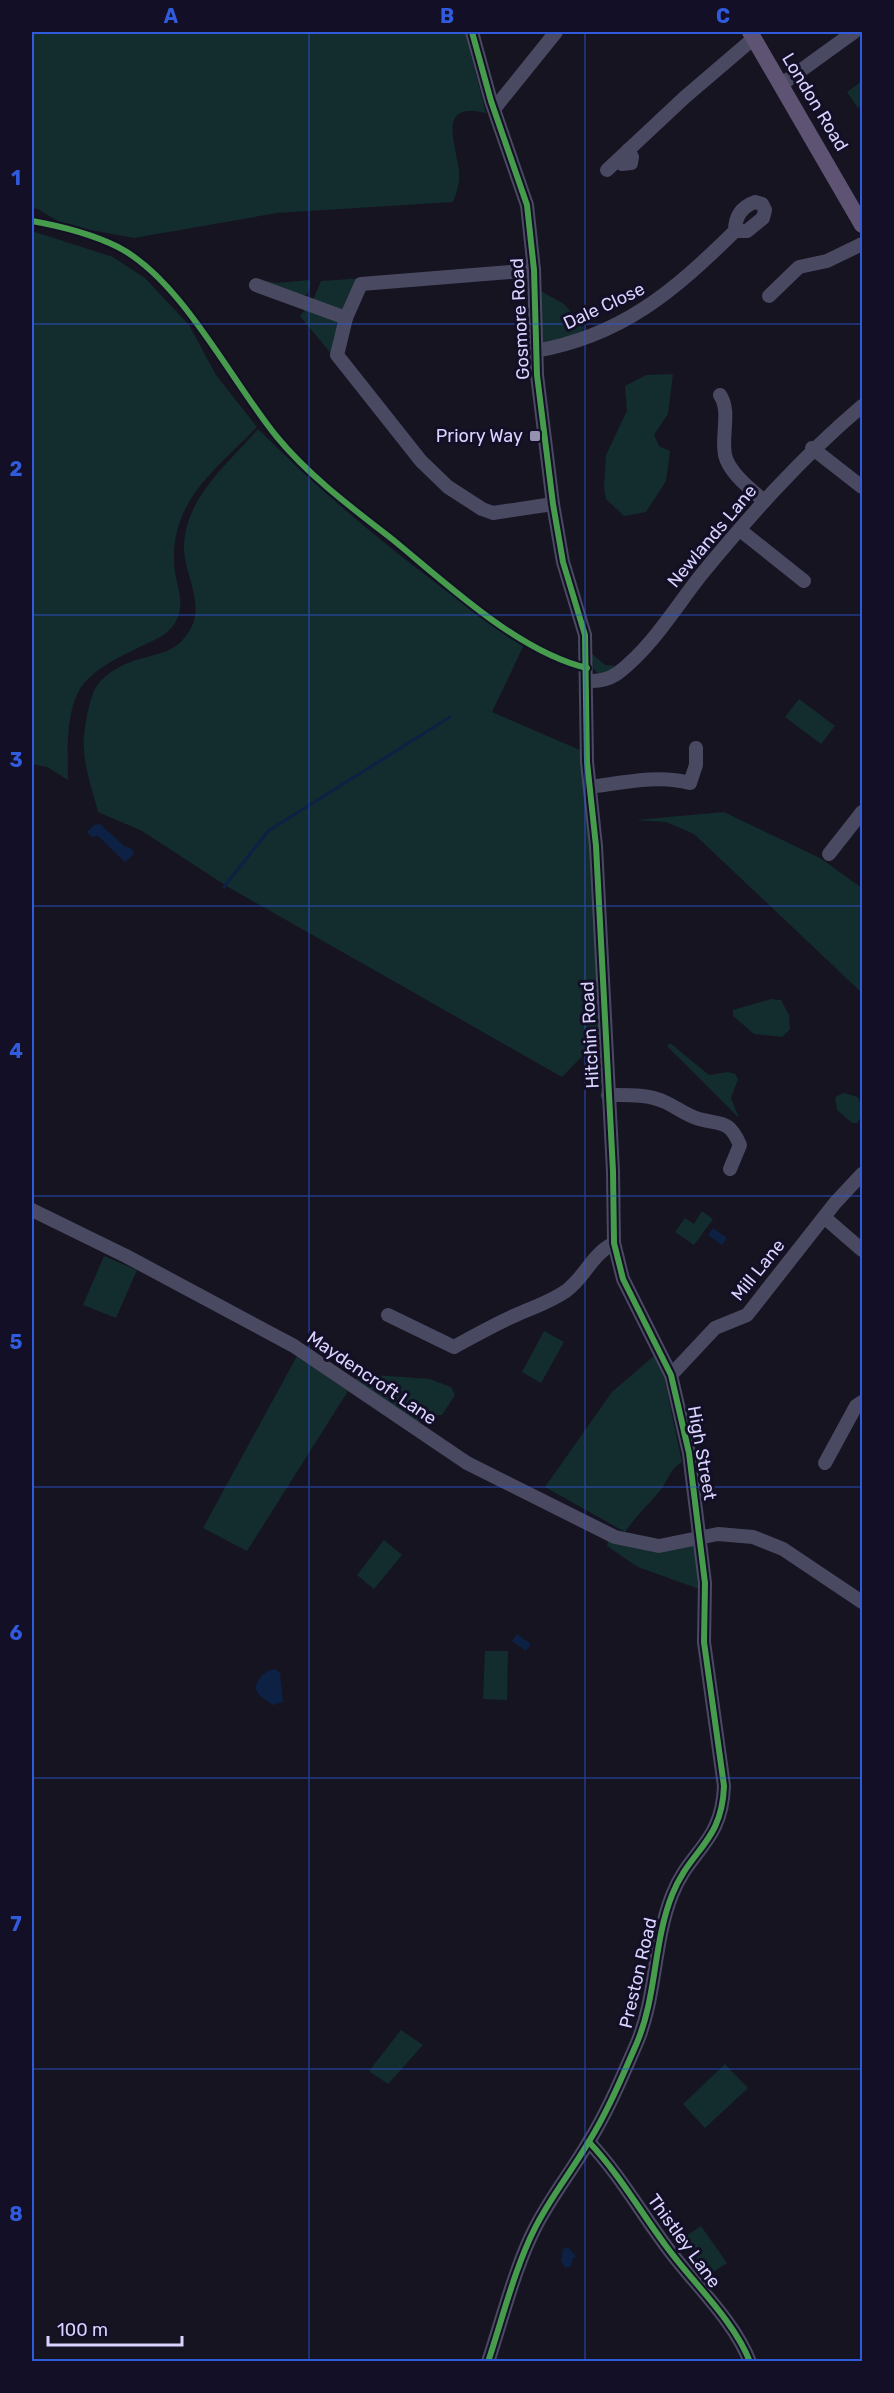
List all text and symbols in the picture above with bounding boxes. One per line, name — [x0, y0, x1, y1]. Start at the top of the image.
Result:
text: A — [164, 4, 179, 28]
text: B — [440, 4, 454, 28]
text: C — [716, 4, 730, 28]
street label: London Road — [777, 49, 853, 155]
text: 1 — [11, 166, 21, 190]
street label: Gosmore Road — [506, 258, 534, 380]
street label: Dale Close — [560, 278, 648, 334]
place label: Priory Way — [436, 425, 523, 447]
marker: Priory Way — [528, 429, 542, 443]
text: 2 — [10, 457, 23, 481]
street label: Newlands Lane — [663, 480, 761, 592]
text: 3 — [9, 748, 23, 772]
street label: Hitchin Road — [576, 981, 604, 1089]
text: 4 — [9, 1039, 23, 1063]
street label: Mill Lane — [727, 1235, 789, 1305]
street label: Maydencroft Lane — [303, 1326, 441, 1430]
text: 5 — [10, 1330, 23, 1354]
street label: High Street — [683, 1404, 721, 1502]
text: 6 — [9, 1621, 23, 1645]
text: 7 — [10, 1912, 22, 1936]
street label: Preston Road — [615, 1916, 661, 2030]
street label: Thistley Lane — [643, 2190, 725, 2292]
text: 8 — [9, 2202, 23, 2226]
scale bar — [48, 2309, 182, 2347]
text: 100 m — [57, 2319, 108, 2341]

